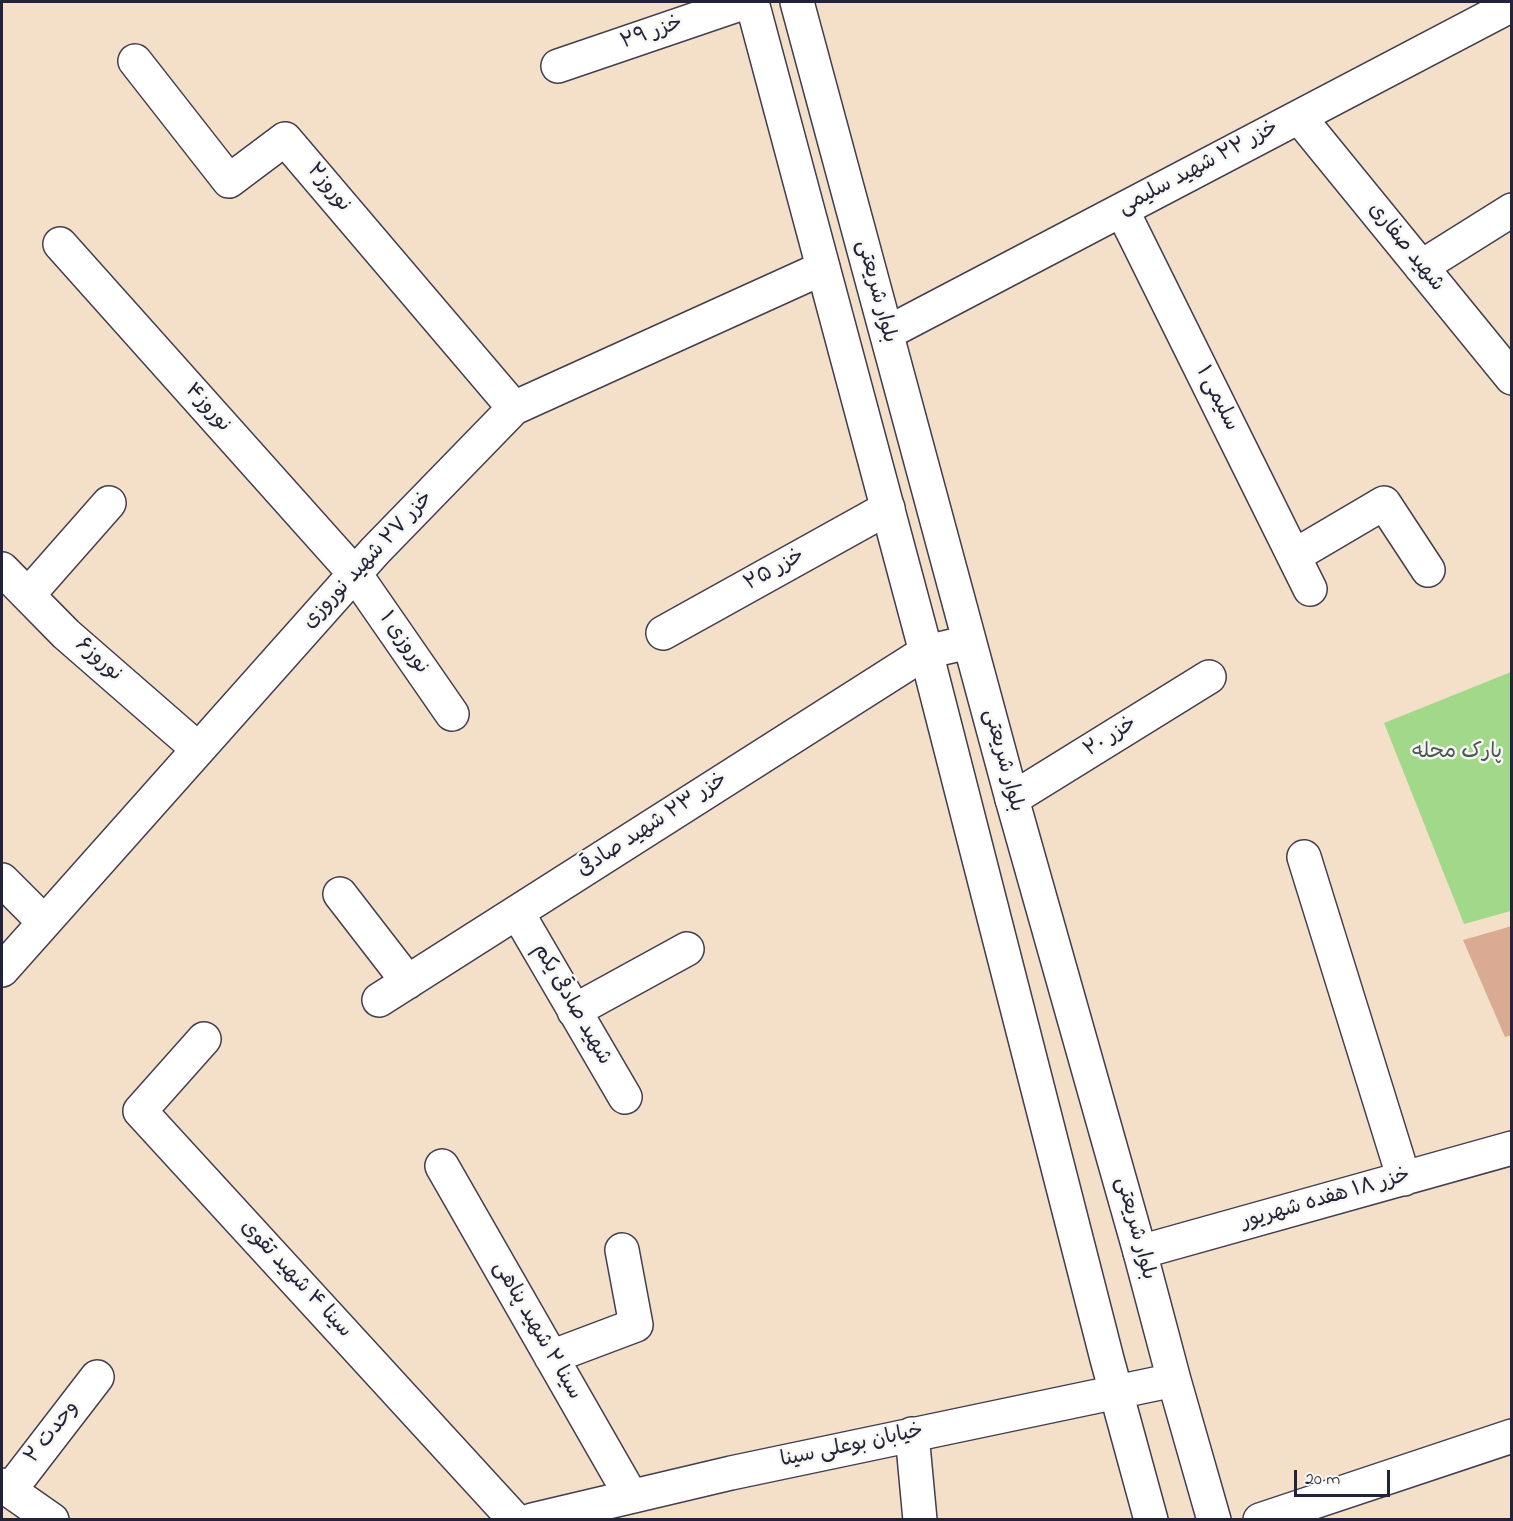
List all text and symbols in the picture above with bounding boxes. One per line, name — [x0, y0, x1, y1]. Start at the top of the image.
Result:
street label: خزر ۲۹ — [618, 12, 686, 56]
street label: خزر ۲۲ شهید سلیمی — [1115, 116, 1283, 222]
street label: نوروز۲ — [300, 159, 356, 219]
street label: شهید صفاری — [1361, 198, 1449, 298]
street label: بلوار شریعتی — [849, 238, 901, 346]
street label: سلیمی ۱ — [1189, 362, 1243, 436]
street label: نوروز۴ — [178, 379, 236, 439]
street label: خزر ۲۷ شهید نوروزی — [299, 487, 439, 635]
street label: خزر ۲۵ — [740, 544, 810, 598]
street label: نوروزی ۱ — [372, 608, 434, 680]
street label: نوروز۶ — [69, 633, 127, 689]
street label: بلوار شریعتی — [976, 707, 1028, 815]
street label: خزر ۲۰ — [1080, 712, 1142, 764]
park label: پارک محله — [1412, 741, 1502, 767]
street label: خزر ۲۳ شهید صادقی — [573, 768, 733, 884]
street label: شهید صادقی یکم — [526, 940, 616, 1070]
street label: خزر ۱۸ هفده شهریور — [1239, 1164, 1413, 1236]
street label: بلوار شریعتی — [1108, 1175, 1160, 1283]
street label: سینا ۴ شهید تقوی — [234, 1216, 356, 1344]
street label: سینا ۲ شهید پناهی — [486, 1257, 586, 1405]
street label: وحدت ۲ — [21, 1397, 85, 1469]
street label: خیابان بوعلی سینا — [778, 1420, 926, 1474]
scale bar — [1297, 1458, 1393, 1496]
text: 20 m — [1305, 1467, 1340, 1493]

